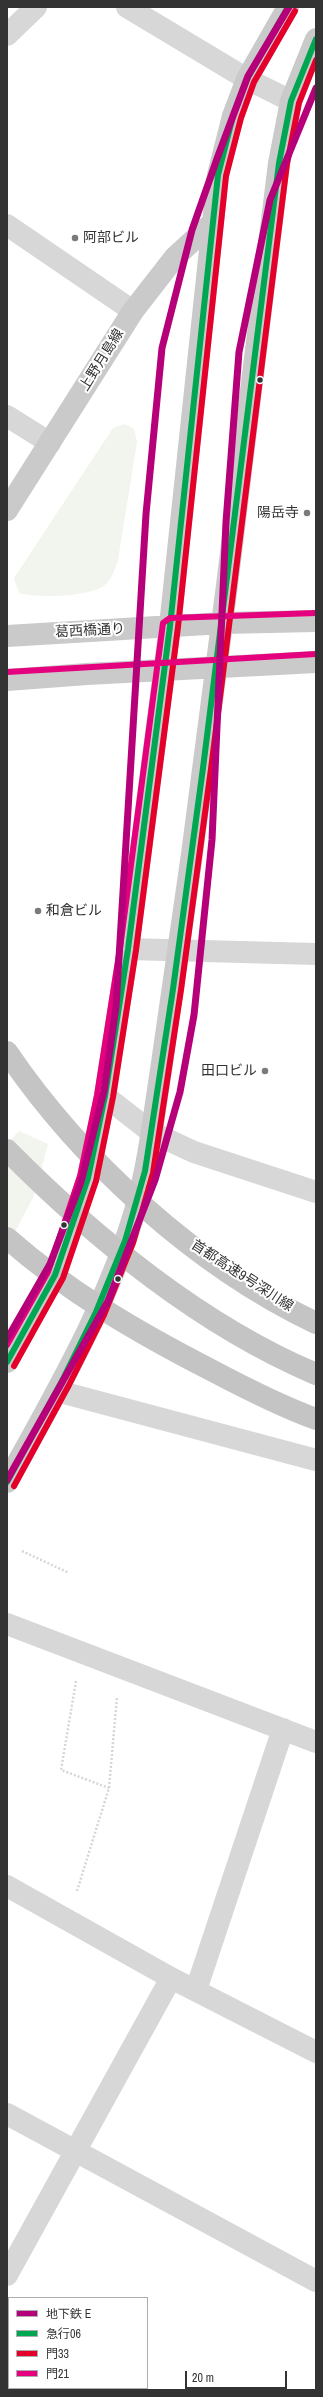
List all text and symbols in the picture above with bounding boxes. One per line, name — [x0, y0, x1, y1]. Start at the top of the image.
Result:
place label: 阿部ビル — [83, 230, 139, 246]
marker: 阿部ビル — [70, 233, 80, 243]
street label: 上野月島線 — [76, 326, 128, 394]
unlabelled marker — [255, 375, 265, 385]
place label: 陽岳寺 — [257, 505, 299, 521]
marker: 陽岳寺 — [302, 508, 312, 518]
street label: 葛西橋通り — [55, 621, 125, 641]
place label: 和倉ビル — [46, 903, 102, 919]
marker: 和倉ビル — [33, 906, 43, 916]
place label: 田口ビル — [201, 1063, 257, 1079]
marker: 田口ビル — [260, 1066, 270, 1076]
unlabelled marker — [59, 1220, 69, 1230]
street label: 首都高速9号深川線 — [188, 1237, 296, 1315]
unlabelled marker — [113, 1274, 123, 1284]
legend — [8, 2297, 148, 2389]
text: 地下鉄 E — [46, 2306, 91, 2322]
text: 急行06 — [46, 2326, 81, 2342]
text: 門33 — [46, 2346, 69, 2362]
scale bar — [187, 2363, 289, 2389]
text: 門21 — [46, 2366, 69, 2382]
text: 20 m — [192, 2370, 214, 2386]

